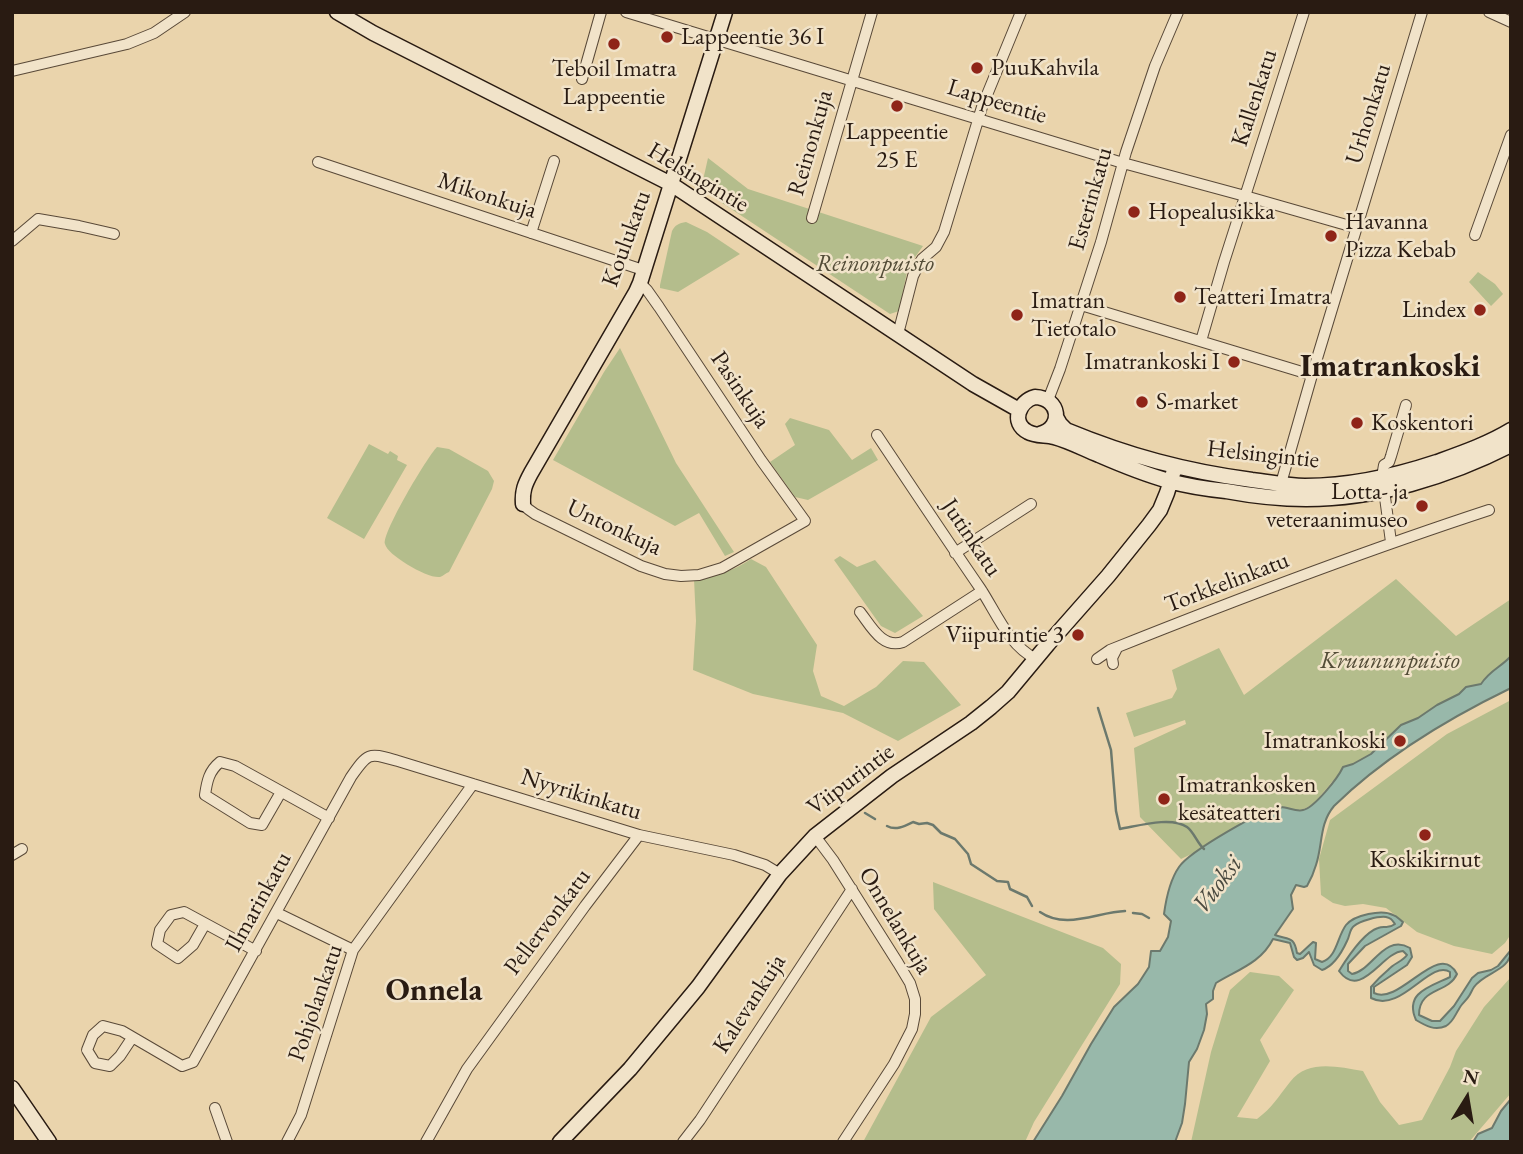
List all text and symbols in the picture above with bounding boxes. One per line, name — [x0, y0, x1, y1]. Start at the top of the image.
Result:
place label: Lappeentie 36 I — [681, 23, 824, 51]
marker: Lappeentie 36 I — [659, 29, 675, 45]
marker: Teboil Imatra Lappeentie — [606, 36, 622, 52]
street label: Kallenkatu — [1226, 46, 1284, 150]
place label: PuuKahvila — [991, 54, 1099, 82]
place label: Teboil Imatra Lappeentie — [551, 55, 677, 111]
marker: PuuKahvila — [969, 60, 985, 76]
street label: Urhonkatu — [1340, 60, 1398, 168]
street label: Lappeentie — [944, 73, 1050, 131]
street label: Reinonkuja — [782, 87, 840, 199]
marker: Lappeentie 25 E — [889, 98, 905, 114]
place label: Lappeentie 25 E — [846, 118, 948, 174]
street label: Helsingintie — [642, 137, 754, 219]
street label: Esterinkatu — [1063, 144, 1119, 254]
street label: Mikonkuja — [434, 167, 540, 225]
street label: Koulukatu — [596, 187, 658, 291]
place label: Hopealusikka — [1148, 198, 1275, 226]
marker: Hopealusikka — [1126, 204, 1142, 220]
place label: Havanna Pizza Kebab — [1345, 208, 1456, 264]
marker: Havanna Pizza Kebab — [1323, 228, 1339, 244]
park label: Reinonpuisto — [816, 250, 934, 278]
place label: Teatteri Imatra — [1194, 283, 1331, 311]
place label: Imatran Tietotalo — [1031, 287, 1116, 343]
marker: Teatteri Imatra — [1172, 289, 1188, 305]
place label: Lindex — [1402, 296, 1466, 324]
marker: Lindex — [1472, 302, 1488, 318]
marker: Imatran Tietotalo — [1009, 307, 1025, 323]
street label: Pasinkuja — [704, 346, 776, 434]
place label: Imatrankoski I — [1085, 348, 1220, 376]
district label: Imatrankoski — [1300, 348, 1480, 386]
marker: Imatrankoski I — [1226, 354, 1242, 370]
place label: S-market — [1156, 388, 1238, 416]
marker: S-market — [1134, 394, 1150, 410]
place label: Koskentori — [1371, 409, 1474, 437]
marker: Koskentori — [1349, 415, 1365, 431]
street label: Helsingintie — [1205, 435, 1321, 475]
place label: Lotta- ja veteraanimuseo — [1266, 478, 1408, 534]
street label: Untonkuja — [562, 494, 666, 562]
street label: Jutinkatu — [934, 494, 1008, 582]
marker: Lotta- ja veteraanimuseo — [1414, 498, 1430, 514]
street label: Torkkelinkatu — [1161, 546, 1293, 620]
place label: Viipurintie 3 — [946, 621, 1064, 649]
marker: Viipurintie 3 — [1070, 627, 1086, 643]
park label: Kruununpuisto — [1320, 647, 1460, 675]
place label: Imatrankoski — [1264, 727, 1386, 755]
marker: Imatrankoski — [1392, 733, 1408, 749]
street label: Viipurintie — [802, 738, 900, 822]
street label: Nyyrikinkatu — [517, 763, 645, 827]
place label: Imatrankosken kesäteatteri — [1178, 771, 1316, 827]
marker: Imatrankosken kesäteatteri — [1156, 791, 1172, 807]
marker: Koskikirnut — [1417, 827, 1433, 843]
place label: Koskikirnut — [1369, 846, 1481, 874]
street label: Ilmarinkatu — [220, 847, 298, 957]
water label: Vuoksi — [1186, 850, 1250, 920]
street label: Onnelankuja — [852, 862, 938, 980]
street label: Pellervonkatu — [499, 863, 597, 981]
street label: Pohjolankatu — [283, 941, 349, 1065]
street label: Kalevankuja — [707, 949, 793, 1059]
district label: Onnela — [385, 972, 483, 1010]
north arrow — [1432, 1063, 1502, 1133]
text: N — [1461, 1063, 1481, 1091]

